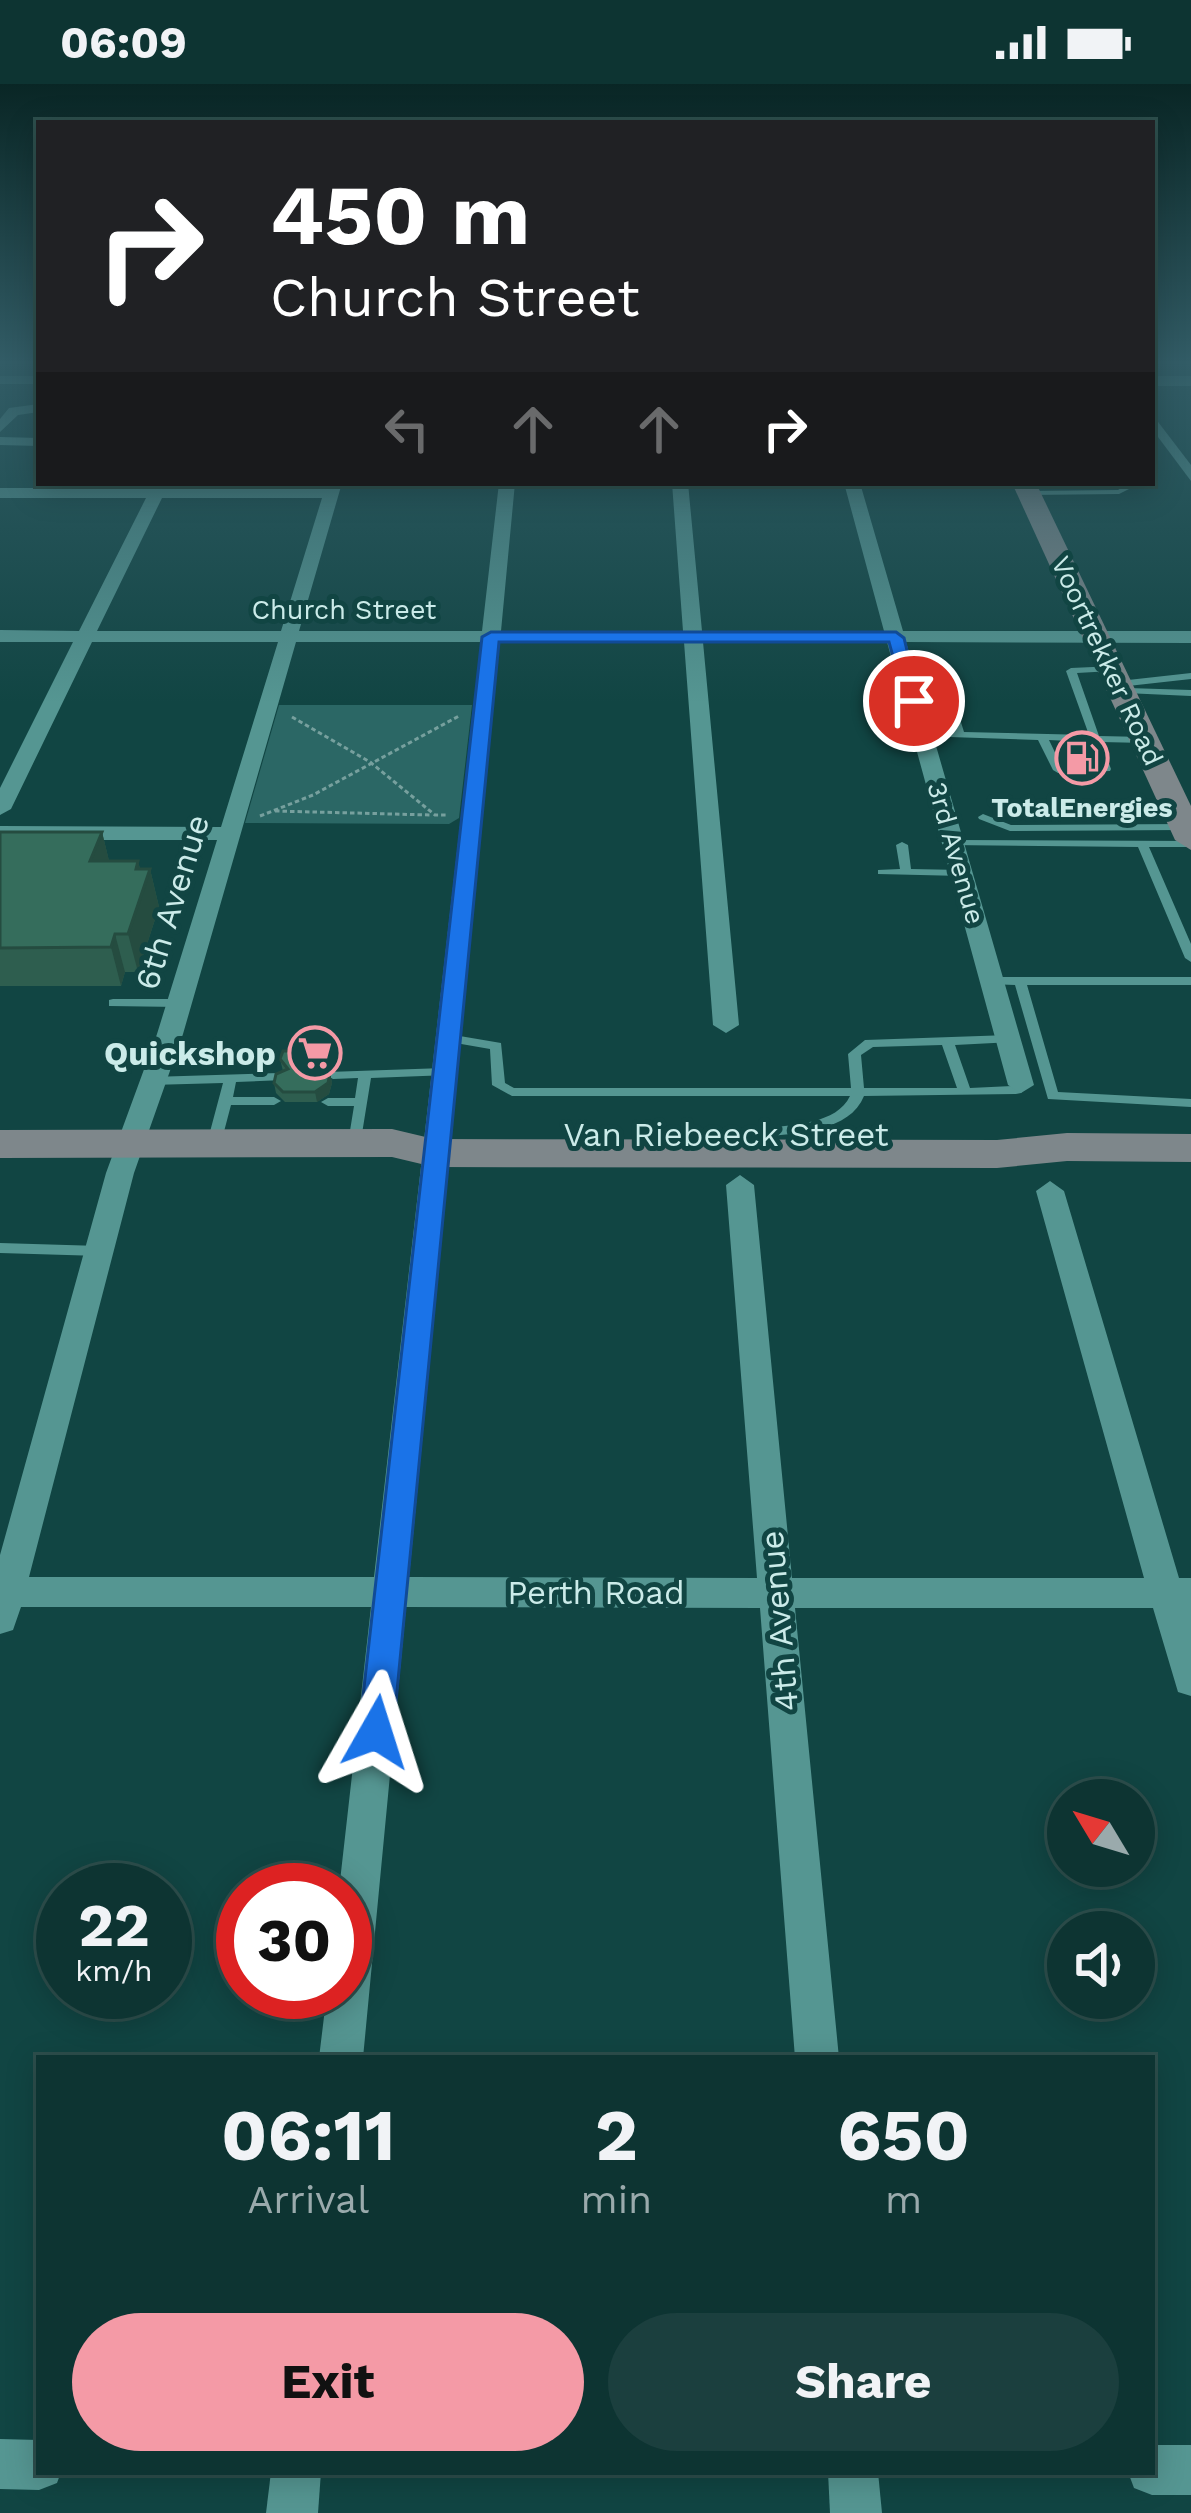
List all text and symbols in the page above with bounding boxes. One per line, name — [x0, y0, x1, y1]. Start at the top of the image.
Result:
text: 06:09 — [60, 16, 187, 69]
text: 450 m — [270, 166, 530, 264]
icon: right — [72, 168, 228, 324]
text: Church Street — [270, 266, 640, 329]
icon: left — [374, 396, 440, 462]
icon: ahead — [500, 396, 566, 462]
icon: ahead — [626, 396, 692, 462]
icon: right — [752, 396, 818, 462]
street label: Voortrekker Road — [1044, 551, 1170, 771]
street label: Church Street — [252, 594, 436, 626]
pin — [863, 650, 965, 752]
icon: arrive — [881, 668, 947, 734]
fuel station icon: TotalEnergies — [1054, 730, 1110, 786]
street label: 3rd Avenue — [920, 778, 992, 928]
place label: TotalEnergies — [991, 792, 1173, 824]
street label: 6th Avenue — [127, 810, 217, 994]
supermarket icon: Quickshop — [287, 1025, 343, 1081]
place label: Quickshop — [104, 1034, 276, 1073]
street label: Van Riebeeck Street — [563, 1115, 889, 1154]
street label: 4th Avenue — [752, 1529, 806, 1713]
street label: Perth Road — [507, 1573, 685, 1612]
position arrow — [313, 1669, 439, 1795]
north arrow — [1047, 1779, 1155, 1887]
map controls — [1047, 1779, 1155, 2019]
speed limit sign: 30 — [216, 1863, 372, 2019]
text: 22 — [78, 1890, 150, 1961]
button: sound — [1047, 1911, 1155, 2019]
text: km/h — [75, 1953, 153, 1988]
text: 06:11 — [221, 2093, 396, 2177]
text: 2 — [595, 2093, 638, 2177]
text: 650 — [837, 2093, 970, 2177]
text: Arrival — [247, 2177, 369, 2222]
text: min — [581, 2177, 652, 2222]
text: m — [885, 2177, 922, 2222]
button: Exit — [72, 2313, 584, 2451]
button: Share — [608, 2313, 1119, 2451]

